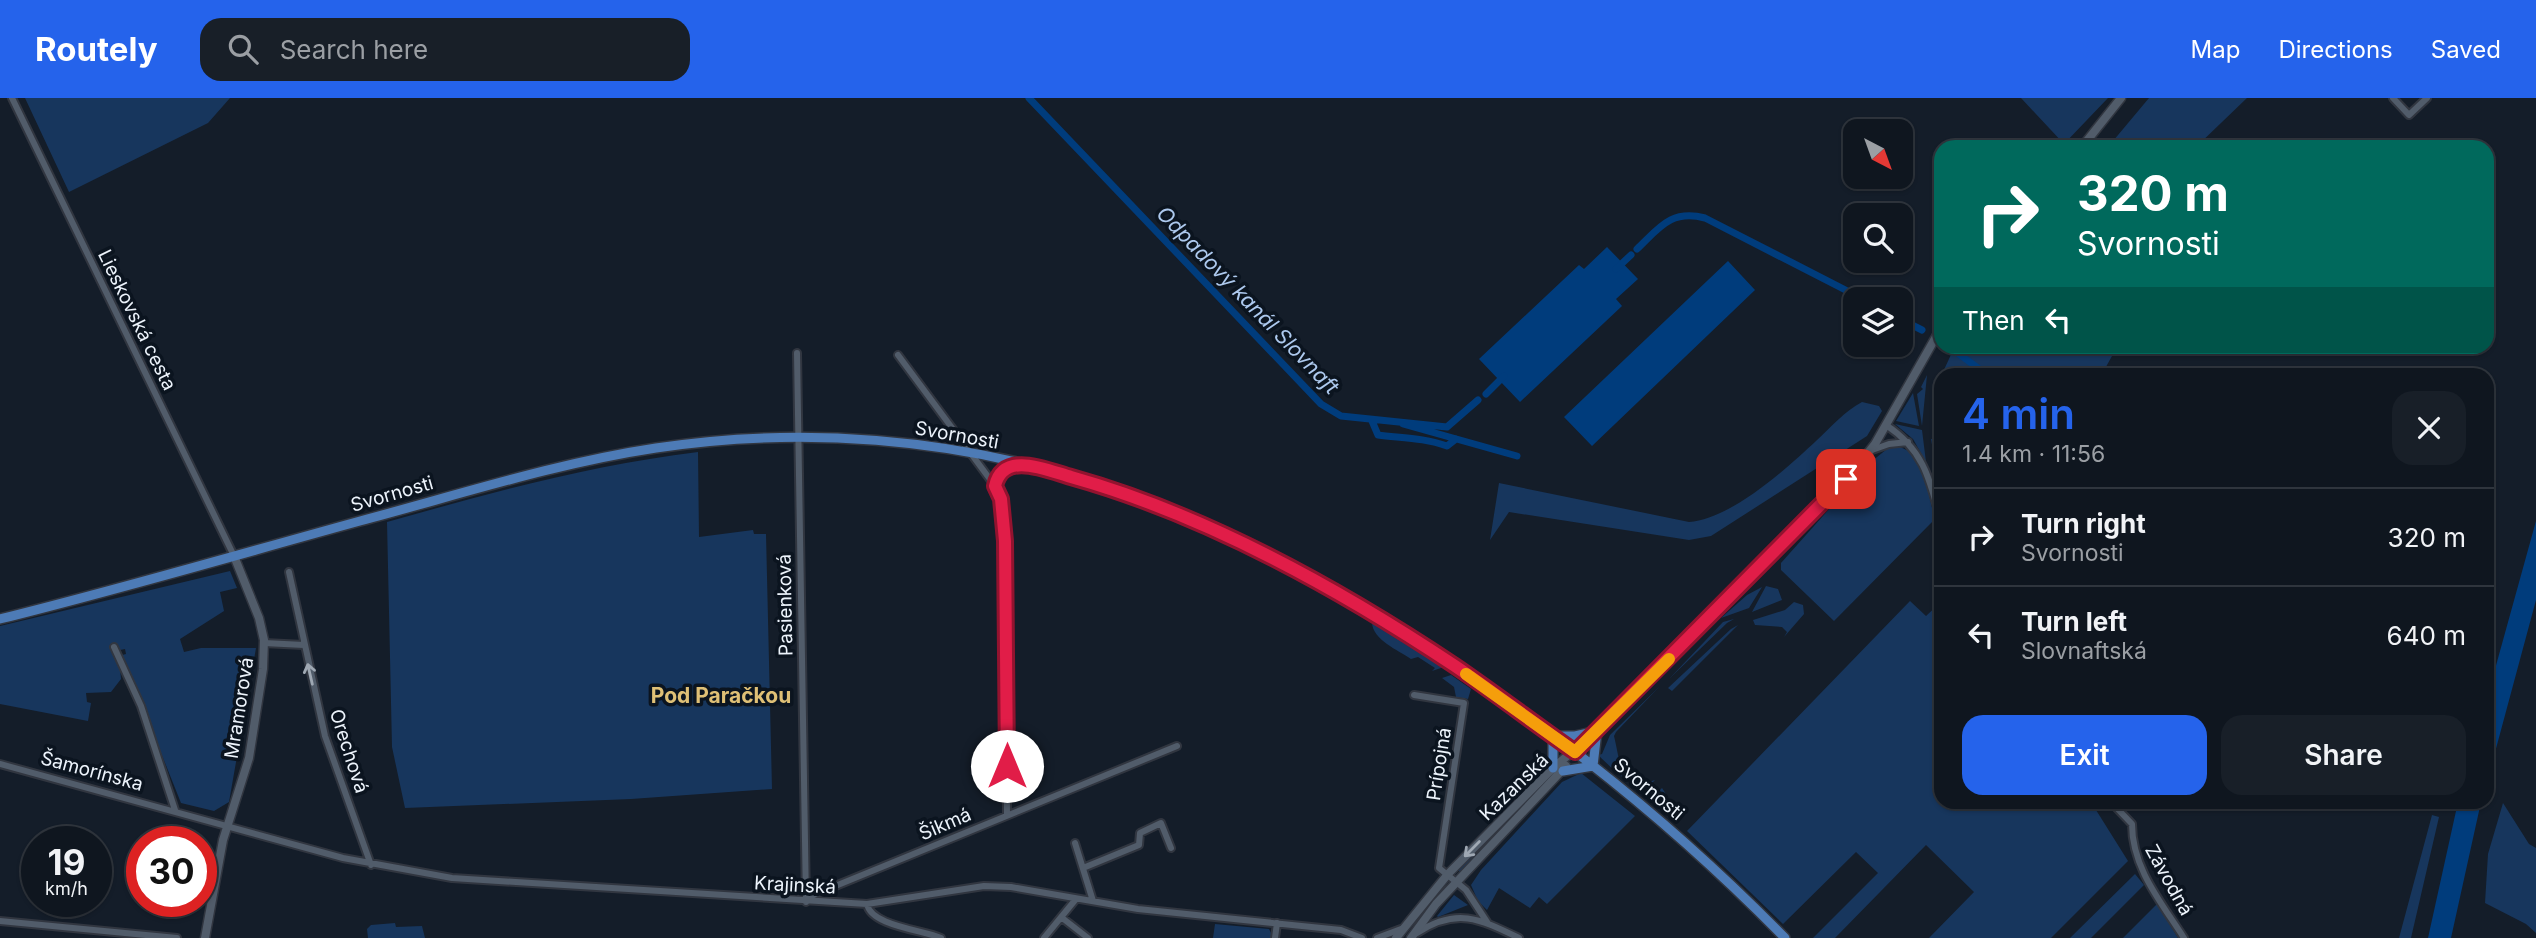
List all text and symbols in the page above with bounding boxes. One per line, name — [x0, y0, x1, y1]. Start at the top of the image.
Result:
search box — [200, 18, 690, 81]
text: Routely — [35, 29, 158, 69]
icon: search — [224, 30, 262, 68]
text: Search here — [280, 34, 428, 65]
text: Map — [2191, 35, 2240, 64]
text: Directions — [2278, 35, 2393, 64]
text: Saved — [2431, 35, 2501, 64]
north arrow — [1843, 119, 1913, 189]
map controls — [1843, 119, 1913, 357]
text: 320 m — [2077, 164, 2229, 223]
icon: right — [1962, 168, 2053, 259]
water label: Odpadový kanál Slovnaft — [1152, 201, 1345, 400]
button: search — [1843, 203, 1913, 273]
text: Svornosti — [2077, 224, 2220, 263]
street label: Lieskovská cesta — [93, 246, 181, 394]
button: layers — [1843, 287, 1913, 357]
icon: left — [2039, 301, 2077, 339]
text: Then — [1962, 305, 2025, 336]
text: 4 min — [1962, 388, 2075, 439]
button: close — [2392, 391, 2466, 465]
street label: Svornosti — [913, 416, 1001, 454]
text: 1.4 km · 11:56 — [1962, 440, 2105, 468]
pin — [1816, 449, 1876, 509]
icon: arrive — [1827, 460, 1865, 498]
street label: Svornosti — [348, 471, 436, 517]
text: Turn right — [2021, 508, 2146, 539]
icon: right — [1962, 518, 2000, 556]
text: 320 m — [2388, 522, 2466, 553]
text: Svornosti — [2021, 539, 2124, 567]
street label: Pasienková — [773, 554, 797, 656]
text: Turn left — [2021, 606, 2127, 637]
icon: left — [1962, 616, 2000, 654]
text: 640 m — [2387, 620, 2466, 651]
text: Slovnaftská — [2021, 637, 2147, 665]
street label: Mramorová — [220, 656, 258, 760]
one-way arrow — [303, 663, 316, 685]
district label: Pod Paračkou — [651, 683, 791, 708]
street label: Orechová — [325, 706, 373, 796]
button: Exit — [1962, 715, 2207, 795]
button: Share — [2221, 715, 2466, 795]
street label: Prípojná — [1422, 726, 1456, 802]
position arrow — [970, 729, 1044, 803]
street label: Šamorínska — [38, 746, 146, 796]
street label: Kazanská — [1475, 749, 1553, 825]
street label: Svornosti — [1609, 753, 1689, 825]
street label: Šikmá — [915, 803, 975, 845]
speed limit sign: 30 — [126, 826, 217, 917]
street label: Závodná — [2140, 840, 2198, 920]
text: 19 — [48, 841, 85, 883]
one-way arrow — [1464, 841, 1481, 858]
street label: Krajinská — [753, 871, 837, 899]
text: km/h — [45, 878, 88, 899]

